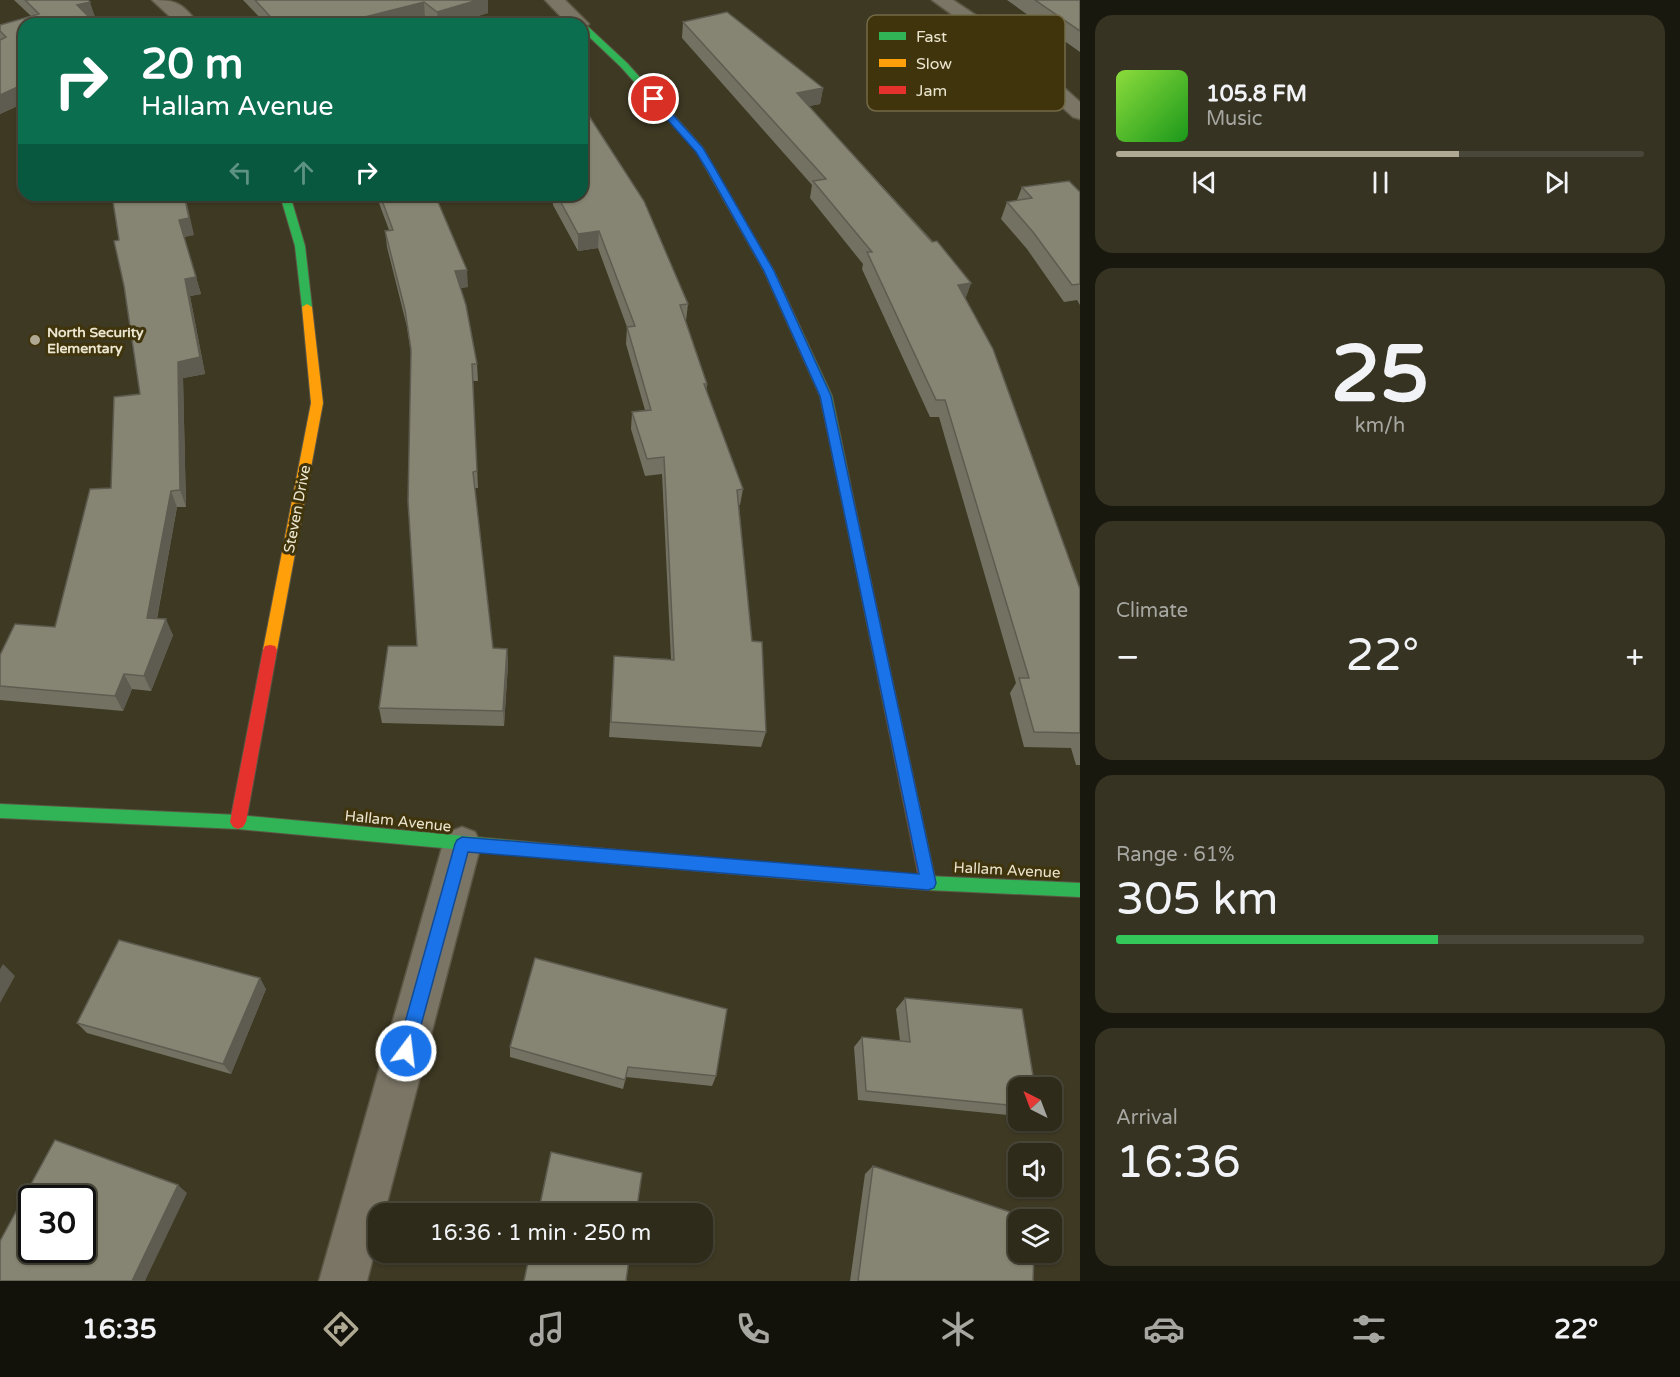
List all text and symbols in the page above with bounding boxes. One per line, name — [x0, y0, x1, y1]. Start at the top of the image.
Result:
legend — [867, 15, 1065, 111]
text: Fast — [916, 27, 947, 47]
text: 20 m — [141, 39, 243, 90]
icon: right — [42, 42, 120, 120]
text: Slow — [916, 54, 952, 74]
pin — [628, 73, 679, 124]
text: Jam — [916, 81, 947, 101]
text: 105.8 FM — [1206, 81, 1307, 107]
icon: arrive — [637, 82, 670, 115]
text: Hallam Avenue — [141, 90, 334, 123]
text: Music — [1206, 107, 1262, 131]
icon: left — [224, 156, 257, 189]
icon: ahead — [287, 156, 320, 189]
icon: right — [350, 156, 383, 189]
icon: previous — [1188, 166, 1221, 199]
icon: pause — [1364, 166, 1397, 199]
icon: next — [1540, 166, 1573, 199]
place label: North Security Elementary — [47, 324, 144, 357]
text: 25 — [1331, 328, 1429, 422]
marker: North Security Elementary — [28, 333, 42, 347]
text: km/h — [1355, 414, 1405, 438]
street label: Steven Drive — [280, 463, 314, 555]
text: Climate — [1116, 599, 1188, 623]
text: 22° — [1346, 629, 1419, 683]
text: − — [1116, 638, 1140, 677]
text: + — [1625, 638, 1644, 677]
street label: Hallam Avenue — [344, 806, 452, 836]
text: Range · 61% — [1116, 843, 1235, 867]
street label: Hallam Avenue — [953, 858, 1061, 882]
text: 305 km — [1116, 873, 1278, 927]
position arrow — [374, 1019, 438, 1083]
north arrow — [1008, 1077, 1062, 1131]
map controls — [1008, 1077, 1062, 1263]
text: Arrival — [1116, 1106, 1178, 1130]
text: 16:36 — [1116, 1136, 1241, 1190]
button: sound — [1008, 1143, 1062, 1197]
speed limit sign: 30 — [18, 1185, 96, 1263]
button: layers — [1008, 1209, 1062, 1263]
text: 16:36 · 1 min · 250 m — [430, 1220, 651, 1246]
icon: directions — [320, 1308, 362, 1350]
icon: music — [526, 1308, 568, 1350]
icon: phone — [732, 1308, 774, 1350]
icon: climate — [937, 1308, 979, 1350]
icon: car — [1143, 1308, 1185, 1350]
icon: filters — [1348, 1308, 1390, 1350]
text: 16:35 — [82, 1313, 157, 1346]
text: 22° — [1554, 1313, 1598, 1346]

